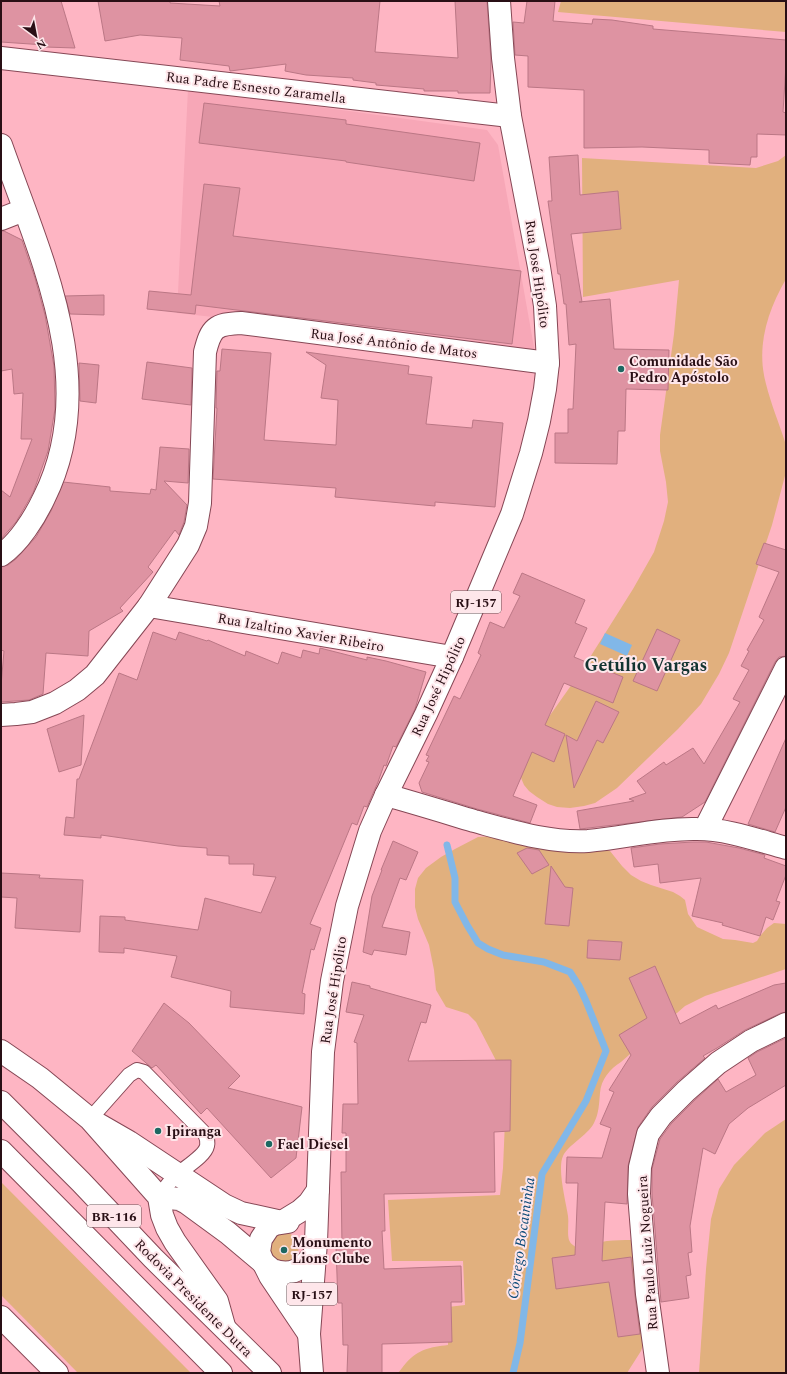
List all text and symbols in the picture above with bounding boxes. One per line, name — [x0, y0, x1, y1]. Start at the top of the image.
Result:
north arrow — [16, 16, 56, 56]
text: N — [33, 34, 49, 54]
street label: Rua Padre Esnesto Zaramella — [165, 66, 347, 109]
street label: Rua José Hipólito — [520, 219, 555, 329]
street label: Rua José Antônio de Matos — [309, 323, 479, 364]
place label: Comunidade São Pedro Apóstolo — [629, 351, 738, 388]
marker: Comunidade São Pedro Apóstolo — [616, 364, 626, 374]
road number: RJ-157 — [451, 591, 501, 613]
street label: Rua Izaltino Xavier Ribeiro — [216, 607, 386, 657]
street label: Rua José Hipólito — [406, 632, 471, 740]
district label: Getúlio Vargas — [585, 652, 707, 679]
street label: Rua José Hipólito — [315, 935, 352, 1045]
place label: Ipiranga — [166, 1121, 222, 1142]
marker: Ipiranga — [153, 1126, 163, 1136]
place label: Fael Diesel — [277, 1134, 349, 1155]
marker: Fael Diesel — [264, 1139, 274, 1149]
water label: Córrego Bocaininha — [502, 1175, 541, 1300]
street label: Rua Paulo Luiz Nogueira — [632, 1175, 663, 1331]
road number: BR-116 — [87, 1205, 141, 1227]
place label: Monumento Lions Clube — [292, 1232, 372, 1269]
street label: Rodovia Presidente Dutra — [130, 1234, 258, 1362]
marker: Monumento Lions Clube — [279, 1245, 289, 1255]
road number: RJ-157 — [287, 1283, 337, 1305]

